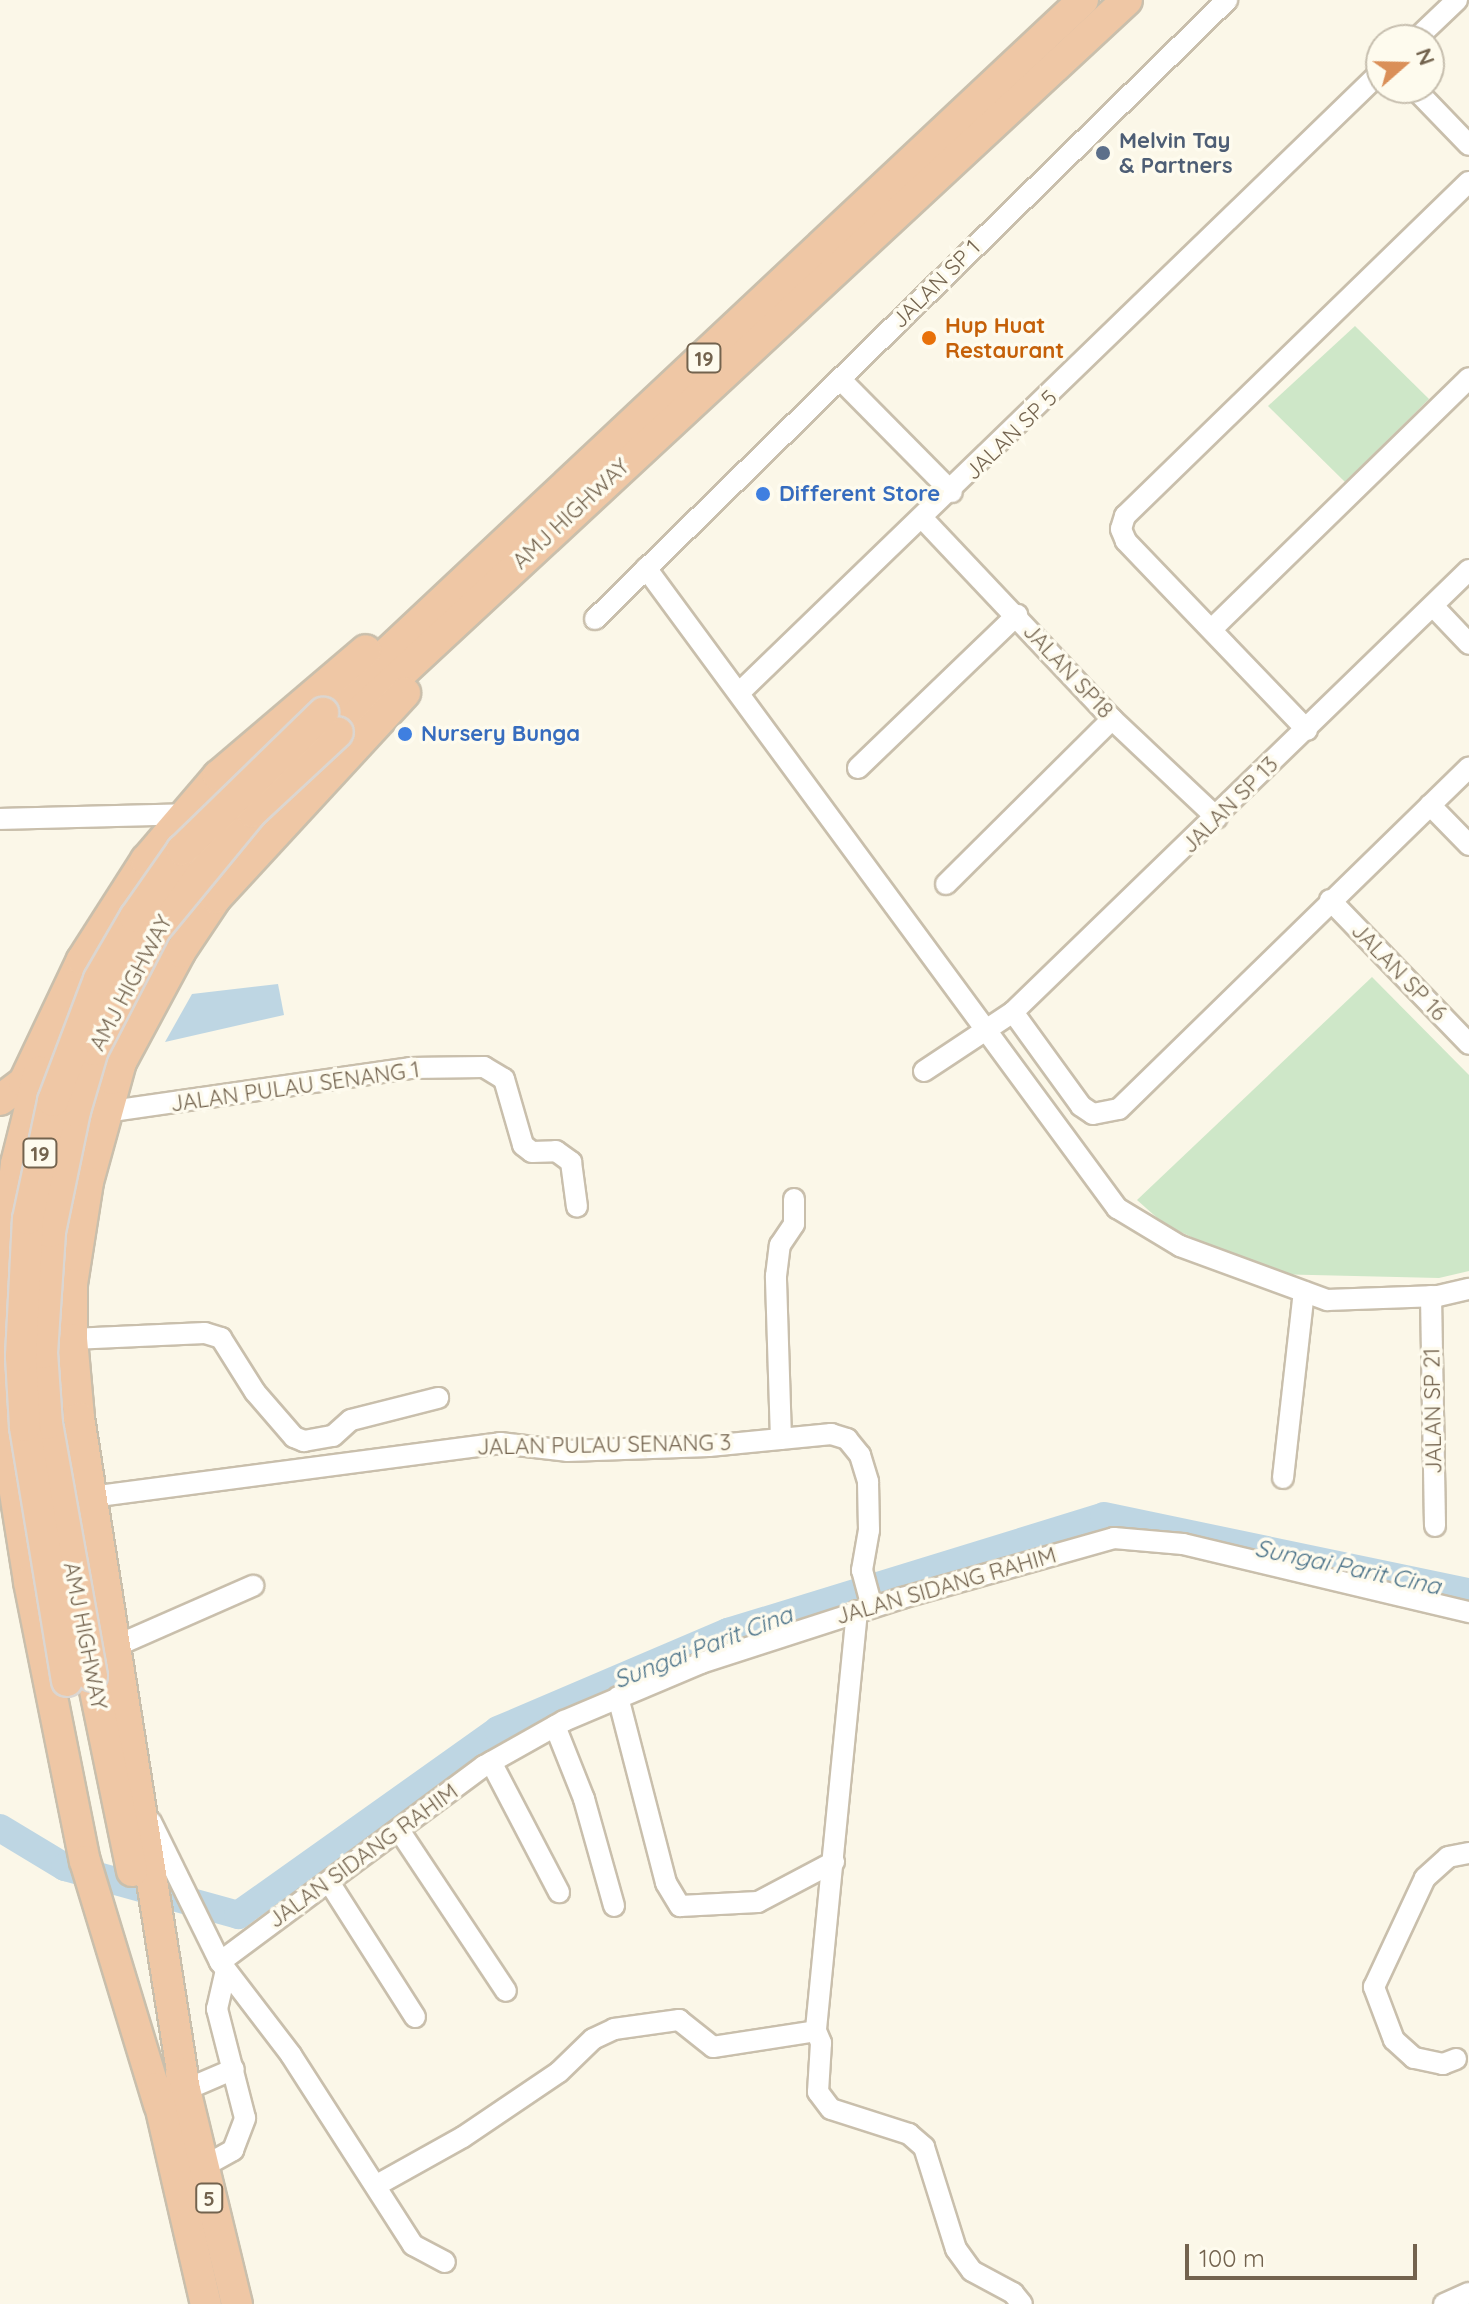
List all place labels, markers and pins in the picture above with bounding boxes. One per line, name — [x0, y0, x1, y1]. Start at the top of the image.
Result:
place label: Melvin Tay & Partners — [1119, 127, 1233, 178]
marker: Melvin Tay & Partners — [1094, 144, 1112, 162]
place label: Hup Huat Restaurant — [945, 312, 1064, 364]
marker: Hup Huat Restaurant — [920, 329, 938, 347]
place label: Different Store — [779, 481, 940, 507]
marker: Different Store — [754, 485, 772, 503]
place label: Nursery Bunga — [421, 721, 580, 747]
marker: Nursery Bunga — [396, 725, 414, 743]

